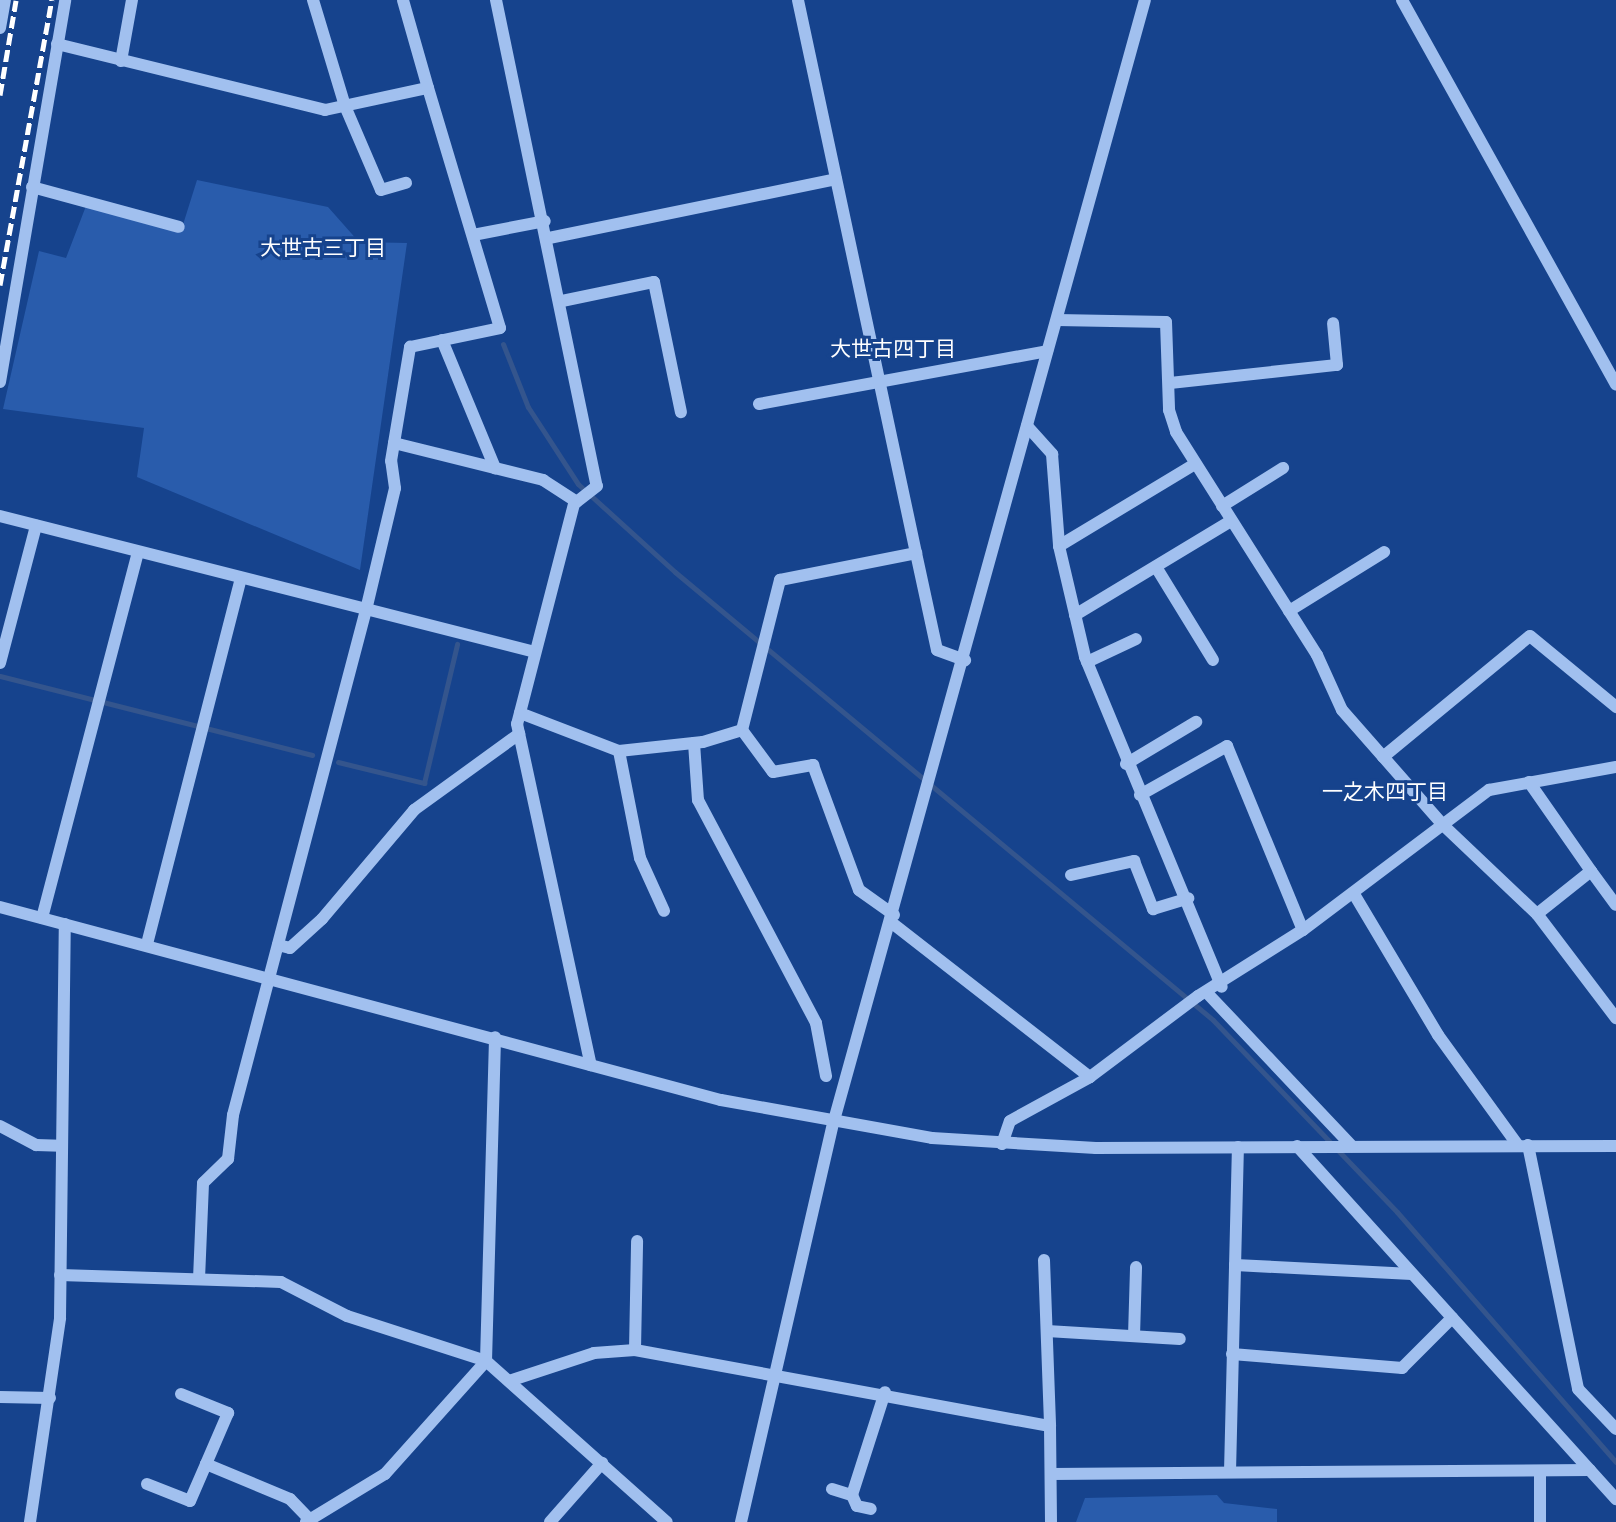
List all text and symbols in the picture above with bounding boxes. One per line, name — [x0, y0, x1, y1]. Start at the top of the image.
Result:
district label: 大世古三丁目 — [260, 235, 386, 261]
district label: 大世古四丁目 — [830, 336, 956, 362]
district label: 一之木四丁目 — [1322, 779, 1448, 805]

